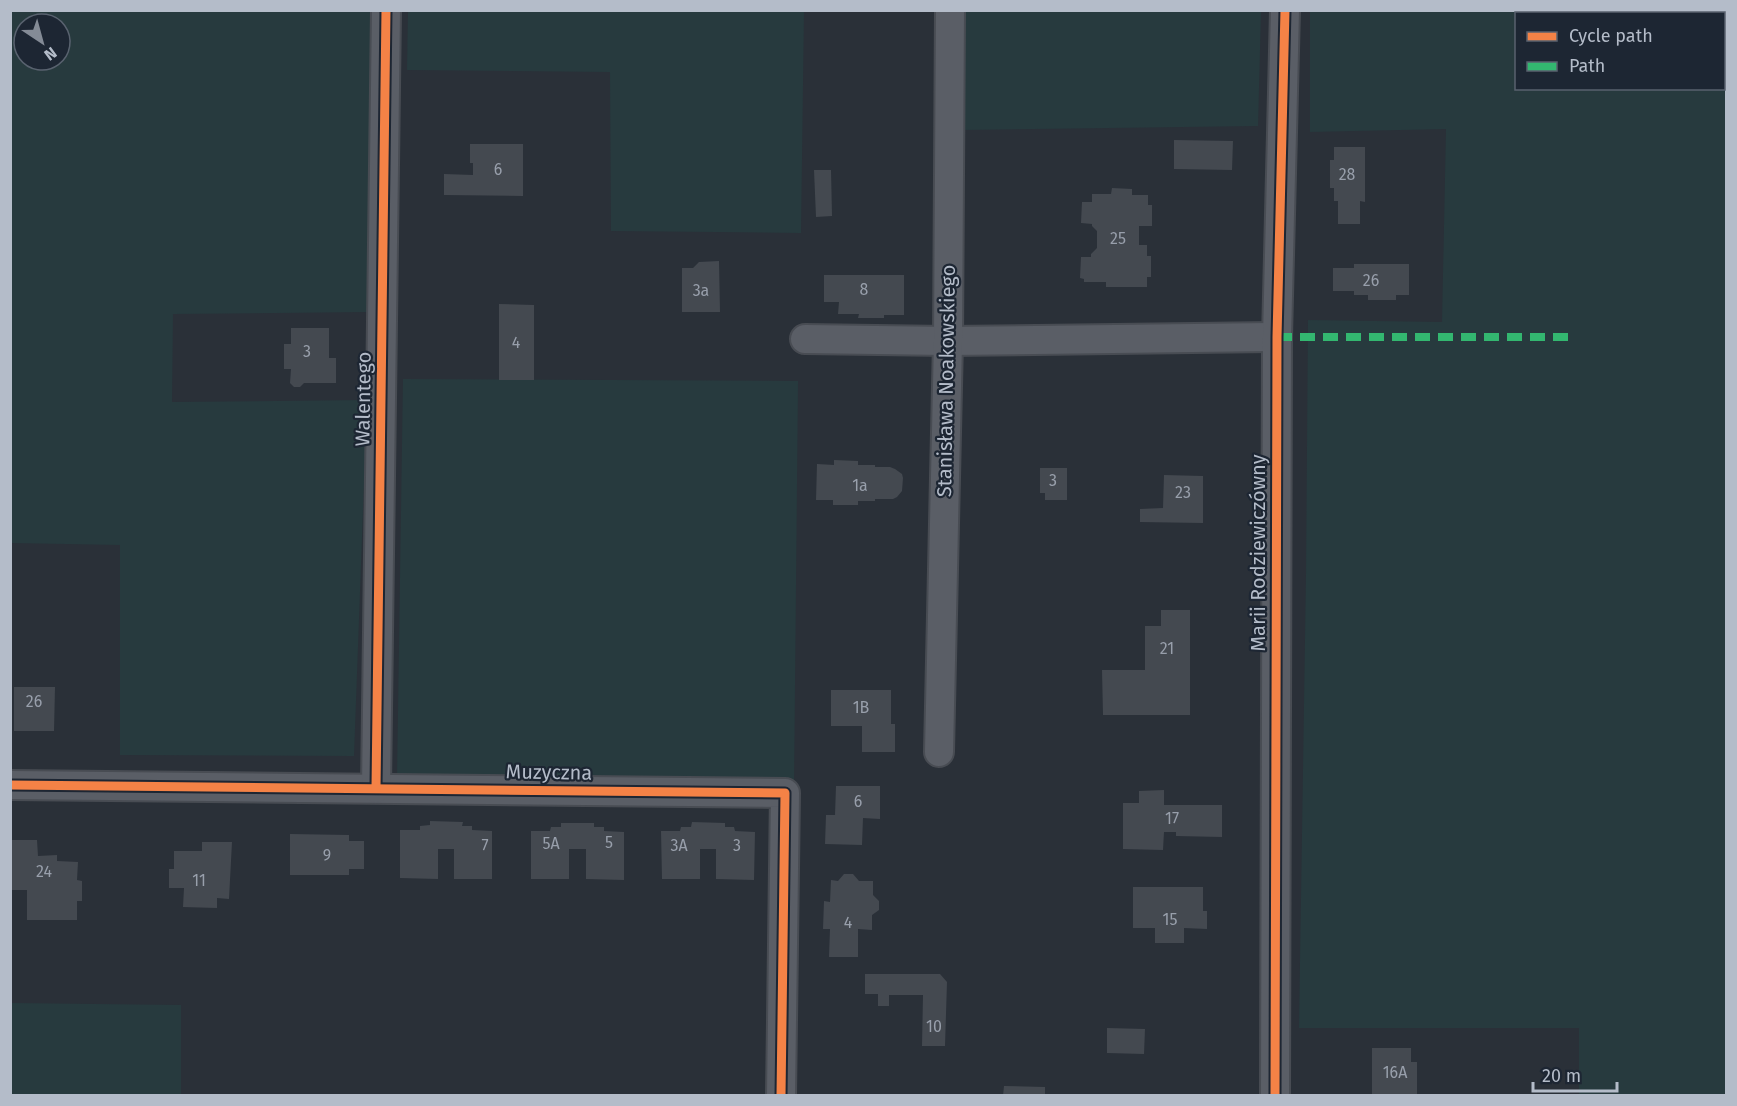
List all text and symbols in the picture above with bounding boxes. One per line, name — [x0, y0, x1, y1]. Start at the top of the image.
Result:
north arrow — [12, 12, 72, 72]
legend — [1515, 12, 1725, 90]
text: Cycle path — [1569, 25, 1653, 47]
text: N — [41, 43, 60, 65]
text: Path — [1569, 55, 1605, 77]
house number: 6 — [494, 160, 502, 179]
house number: 28 — [1339, 165, 1356, 184]
house number: 25 — [1110, 229, 1126, 248]
street label: Stanisława Noakowskiego — [932, 265, 960, 497]
house number: 26 — [1363, 271, 1379, 290]
house number: 8 — [860, 280, 869, 299]
house number: 3a — [693, 281, 709, 300]
house number: 4 — [512, 333, 521, 352]
house number: 3 — [303, 342, 311, 361]
street label: Walentego — [350, 352, 376, 446]
street label: Marii Rodziewiczówny — [1246, 454, 1270, 652]
house number: 3 — [1049, 471, 1057, 490]
house number: 1a — [852, 476, 868, 495]
house number: 23 — [1175, 483, 1191, 502]
house number: 21 — [1160, 639, 1174, 658]
house number: 26 — [26, 692, 42, 711]
house number: 1B — [853, 698, 870, 717]
street label: Muzyczna — [505, 759, 593, 785]
house number: 6 — [854, 792, 862, 811]
house number: 17 — [1165, 809, 1179, 828]
house number: 5 — [605, 833, 613, 852]
house number: 5A — [542, 834, 560, 853]
house number: 7 — [481, 836, 489, 855]
house number: 3A — [670, 836, 688, 855]
house number: 3 — [733, 836, 741, 855]
house number: 9 — [323, 846, 331, 865]
house number: 24 — [36, 862, 52, 881]
house number: 11 — [192, 871, 206, 890]
house number: 15 — [1163, 910, 1177, 929]
house number: 4 — [844, 913, 853, 932]
house number: 10 — [926, 1017, 942, 1036]
scale bar — [1533, 1055, 1617, 1093]
house number: 16A — [1383, 1063, 1408, 1082]
text: 20 m — [1542, 1065, 1581, 1087]

